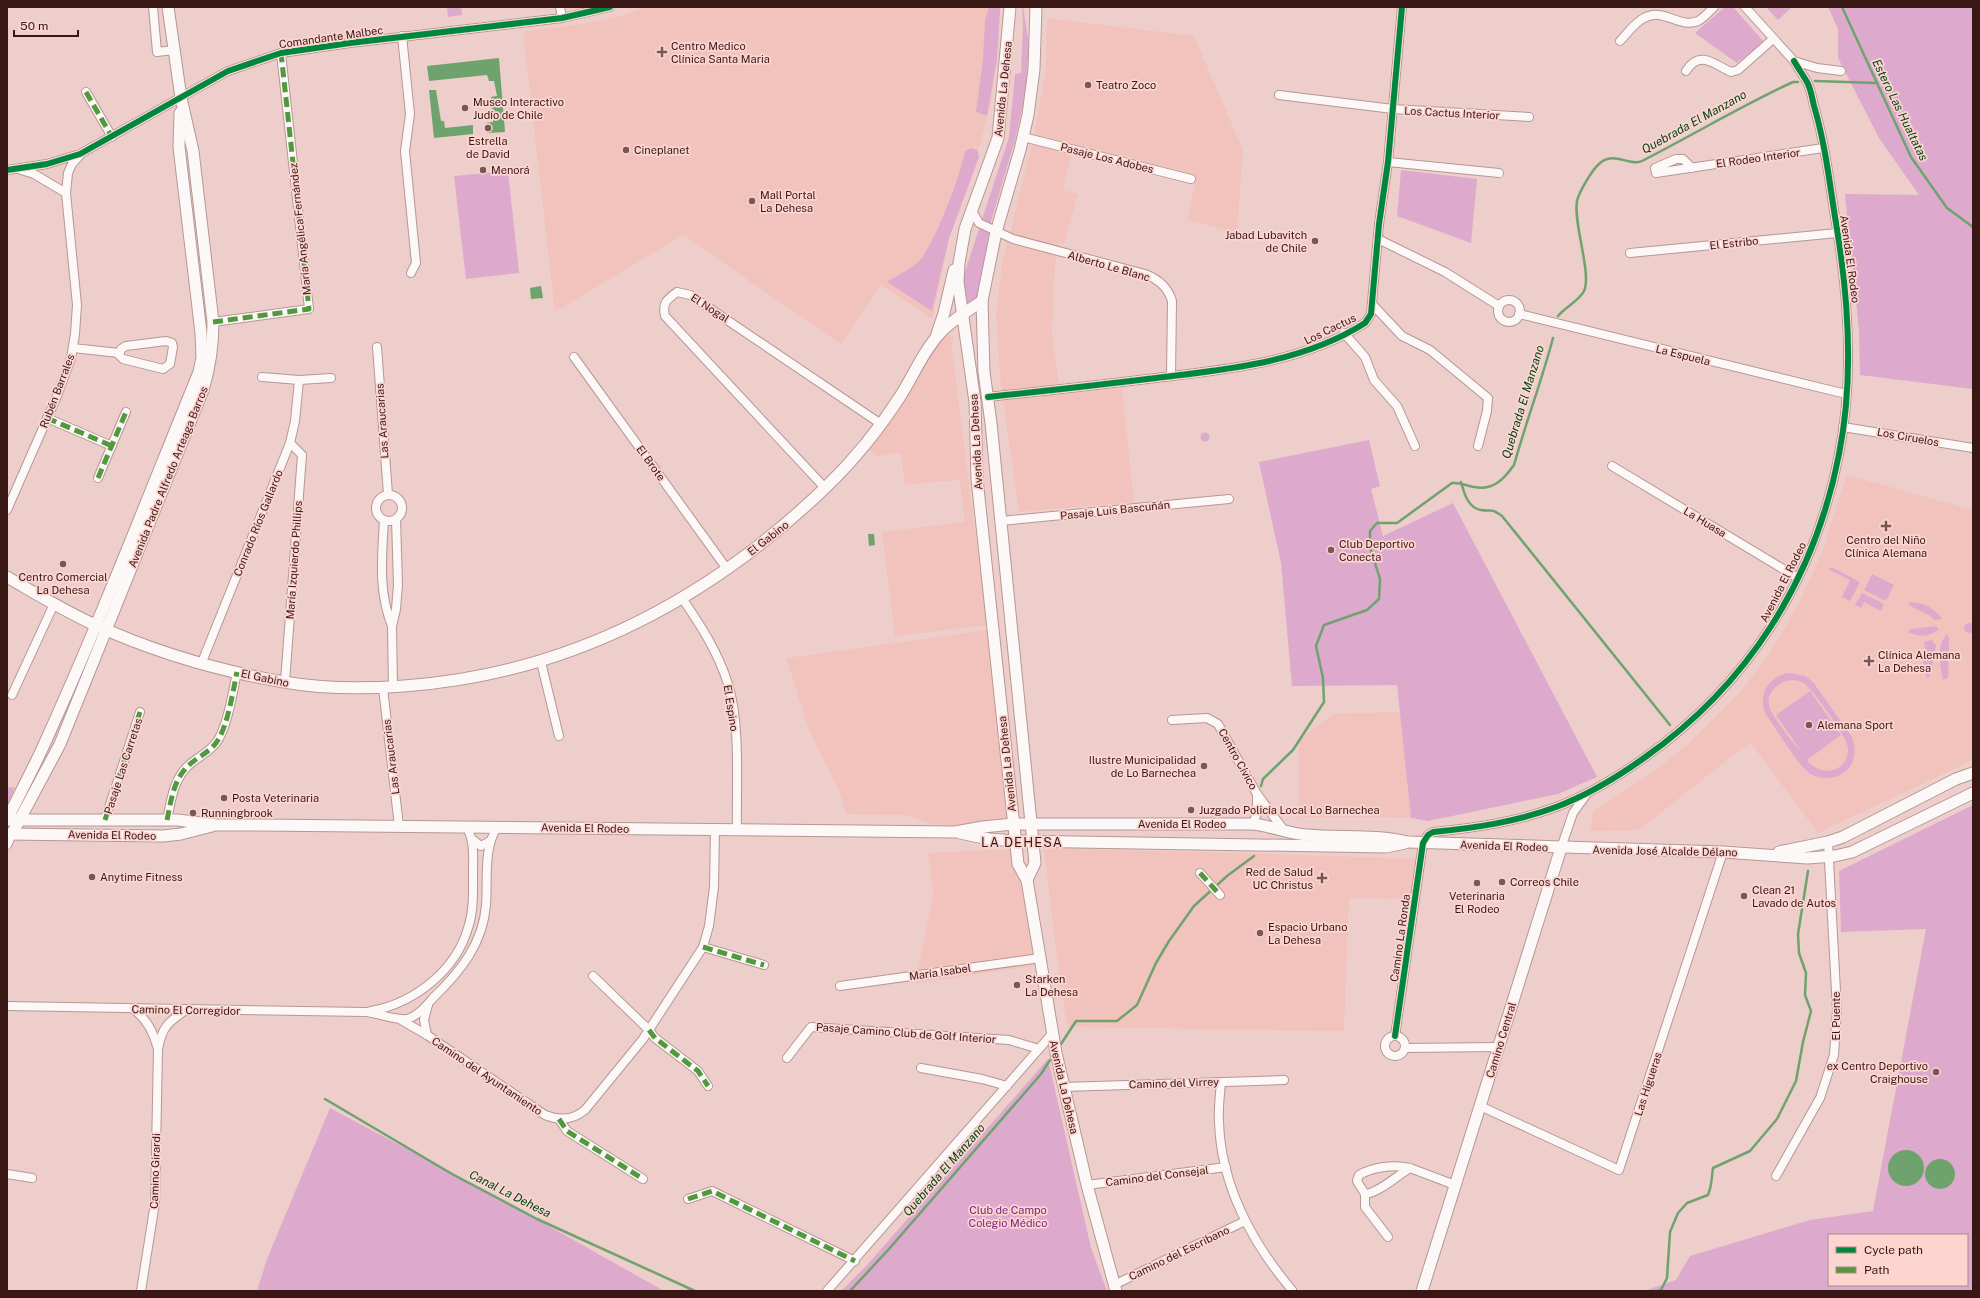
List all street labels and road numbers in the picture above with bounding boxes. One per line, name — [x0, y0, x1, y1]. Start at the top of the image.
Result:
street label: Comandante Malbec — [278, 24, 384, 50]
street label: Avenida La Dehesa — [992, 41, 1014, 137]
street label: Los Cactus Interior — [1404, 105, 1500, 121]
street label: Pasaje Los Adobes — [1059, 141, 1155, 175]
street label: El Rodeo Interior — [1715, 146, 1801, 170]
street label: María Angélica Fernández — [287, 162, 313, 296]
street label: Avenida El Rodeo — [1838, 214, 1862, 304]
street label: El Estribo — [1709, 234, 1759, 252]
street label: Alberto Le Blanc — [1066, 249, 1152, 283]
street label: El Nogal — [689, 291, 731, 325]
street label: Los Cactus — [1302, 311, 1358, 347]
street label: La Espuela — [1655, 342, 1711, 368]
street label: Rubén Barrales — [37, 352, 77, 430]
street label: Las Araucarias — [373, 383, 391, 459]
street label: Avenida Padre Alfredo Arteaga Barros — [126, 384, 210, 569]
street label: Avenida La Dehesa — [967, 394, 985, 490]
street label: Los Ciruelos — [1876, 426, 1940, 448]
street label: El Brote — [634, 443, 668, 483]
street label: Conrado Ríos Gallardo — [231, 468, 285, 578]
street label: Pasaje Luis Bascuñán — [1060, 498, 1170, 522]
street label: María Izquierdo Phillips — [284, 500, 304, 620]
street label: La Huasa — [1682, 505, 1728, 539]
street label: El Gabino — [745, 518, 791, 558]
street label: Avenida El Rodeo — [1758, 540, 1808, 624]
street label: El Gabino — [240, 667, 290, 689]
street label: El Espino — [721, 684, 741, 732]
street label: Pasaje Las Carretas — [102, 716, 144, 816]
street label: Avenida La Dehesa — [996, 716, 1018, 812]
street label: Las Araucarias — [380, 718, 402, 795]
street label: Centro Cívico — [1216, 726, 1260, 792]
street label: Avenida El Rodeo — [1138, 818, 1226, 830]
street label: Avenida El Rodeo — [541, 821, 629, 835]
street label: Avenida El Rodeo — [68, 828, 156, 842]
street label: Avenida El Rodeo — [1460, 838, 1548, 854]
street label: Avenida José Alcalde Délano — [1592, 844, 1738, 858]
street label: Camino La Ronda — [1388, 893, 1412, 983]
street label: María Isabel — [908, 962, 972, 982]
street label: El Puente — [1830, 992, 1842, 1040]
street label: Camino Central — [1484, 1001, 1518, 1079]
street label: Camino El Corregidor — [131, 1003, 241, 1017]
street label: Pasaje Camino Club de Golf Interior — [816, 1021, 996, 1045]
street label: Camino del Ayuntamiento — [430, 1035, 544, 1117]
street label: Avenida La Dehesa — [1047, 1039, 1081, 1135]
street label: Las Higueras — [1632, 1050, 1664, 1117]
street label: Camino del Virrey — [1129, 1075, 1219, 1091]
street label: Camino Girardi — [148, 1133, 162, 1209]
street label: Camino del Consejal — [1105, 1164, 1209, 1188]
street label: Camino del Escribano — [1127, 1223, 1231, 1283]

